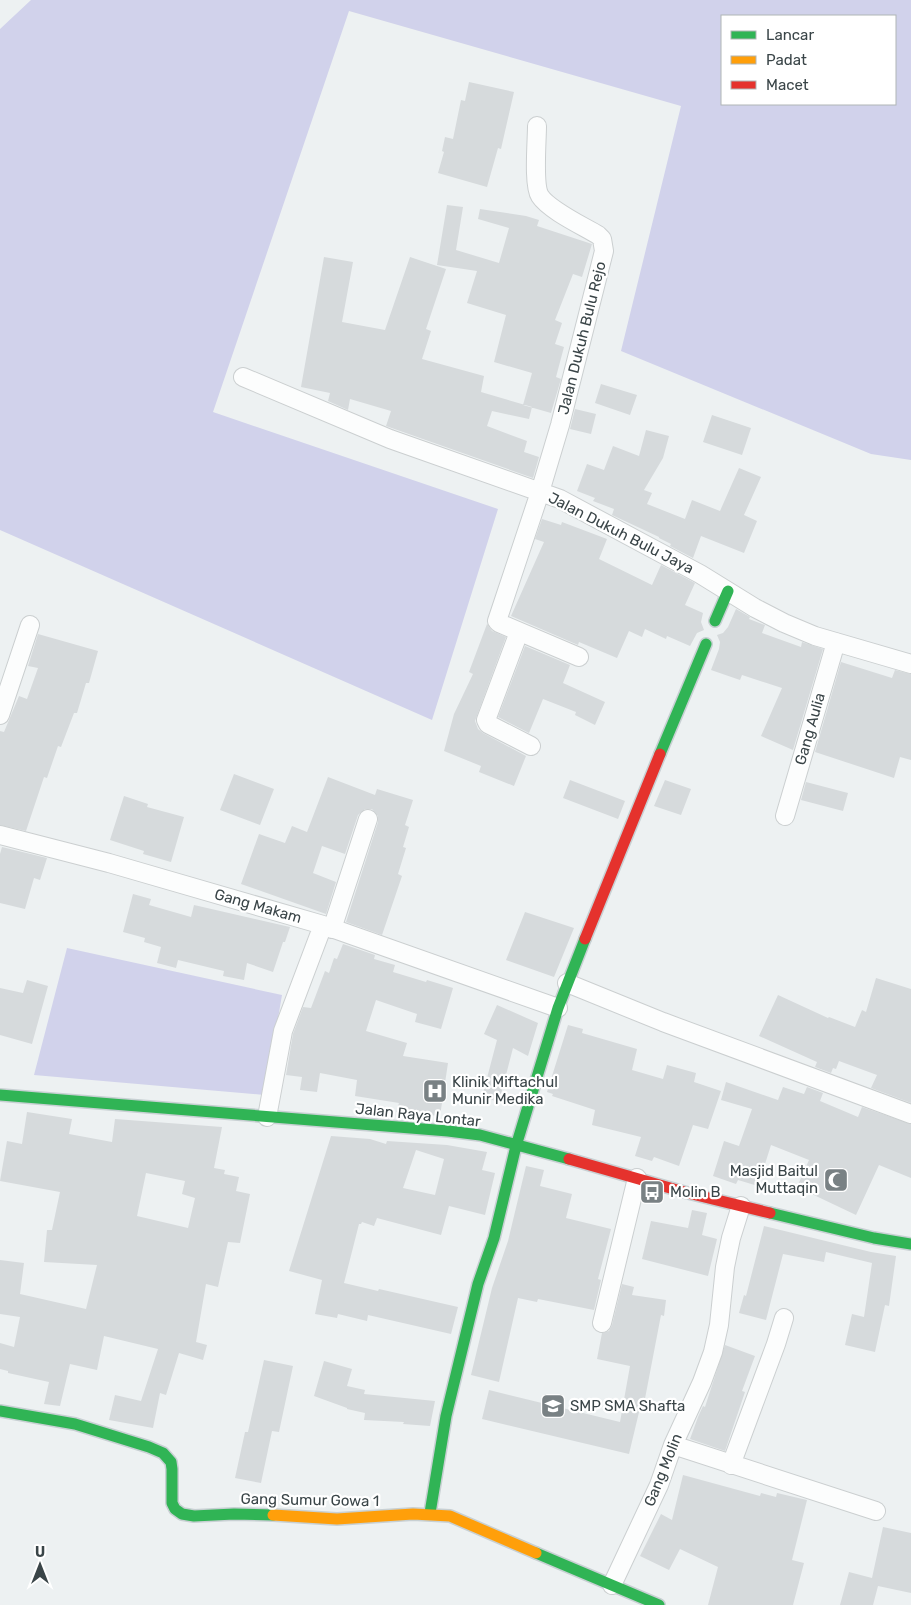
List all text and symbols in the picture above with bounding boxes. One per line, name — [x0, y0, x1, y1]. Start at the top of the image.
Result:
legend — [721, 15, 896, 105]
text: Lancar — [766, 26, 814, 44]
text: Padat — [766, 51, 807, 69]
text: Macet — [766, 76, 809, 94]
street label: Jalan Dukuh Bulu Rejo — [554, 260, 610, 416]
street label: Jalan Dukuh Bulu Jaya — [545, 489, 697, 577]
street label: Gang Aulia — [791, 691, 829, 767]
street label: Gang Makam — [212, 885, 304, 927]
place label: Klinik Miftachul Munir Medika — [452, 1073, 558, 1108]
hospital icon: Klinik Miftachul Munir Medika — [422, 1078, 448, 1104]
street label: Jalan Raya Lontar — [354, 1099, 482, 1131]
place label: Masjid Baitul Muttaqin — [730, 1162, 818, 1197]
mosque icon: Masjid Baitul Muttaqin — [823, 1167, 849, 1193]
bus stop icon: Molin B — [639, 1179, 665, 1205]
place label: Molin B — [670, 1183, 721, 1201]
school or university icon: SMP SMA Shafta — [540, 1393, 566, 1419]
place label: SMP SMA Shafta — [570, 1397, 685, 1415]
street label: Gang Molin — [640, 1431, 686, 1509]
street label: Gang Sumur Gowa 1 — [240, 1490, 380, 1510]
north arrow — [15, 1540, 65, 1590]
text: U — [35, 1544, 45, 1561]

